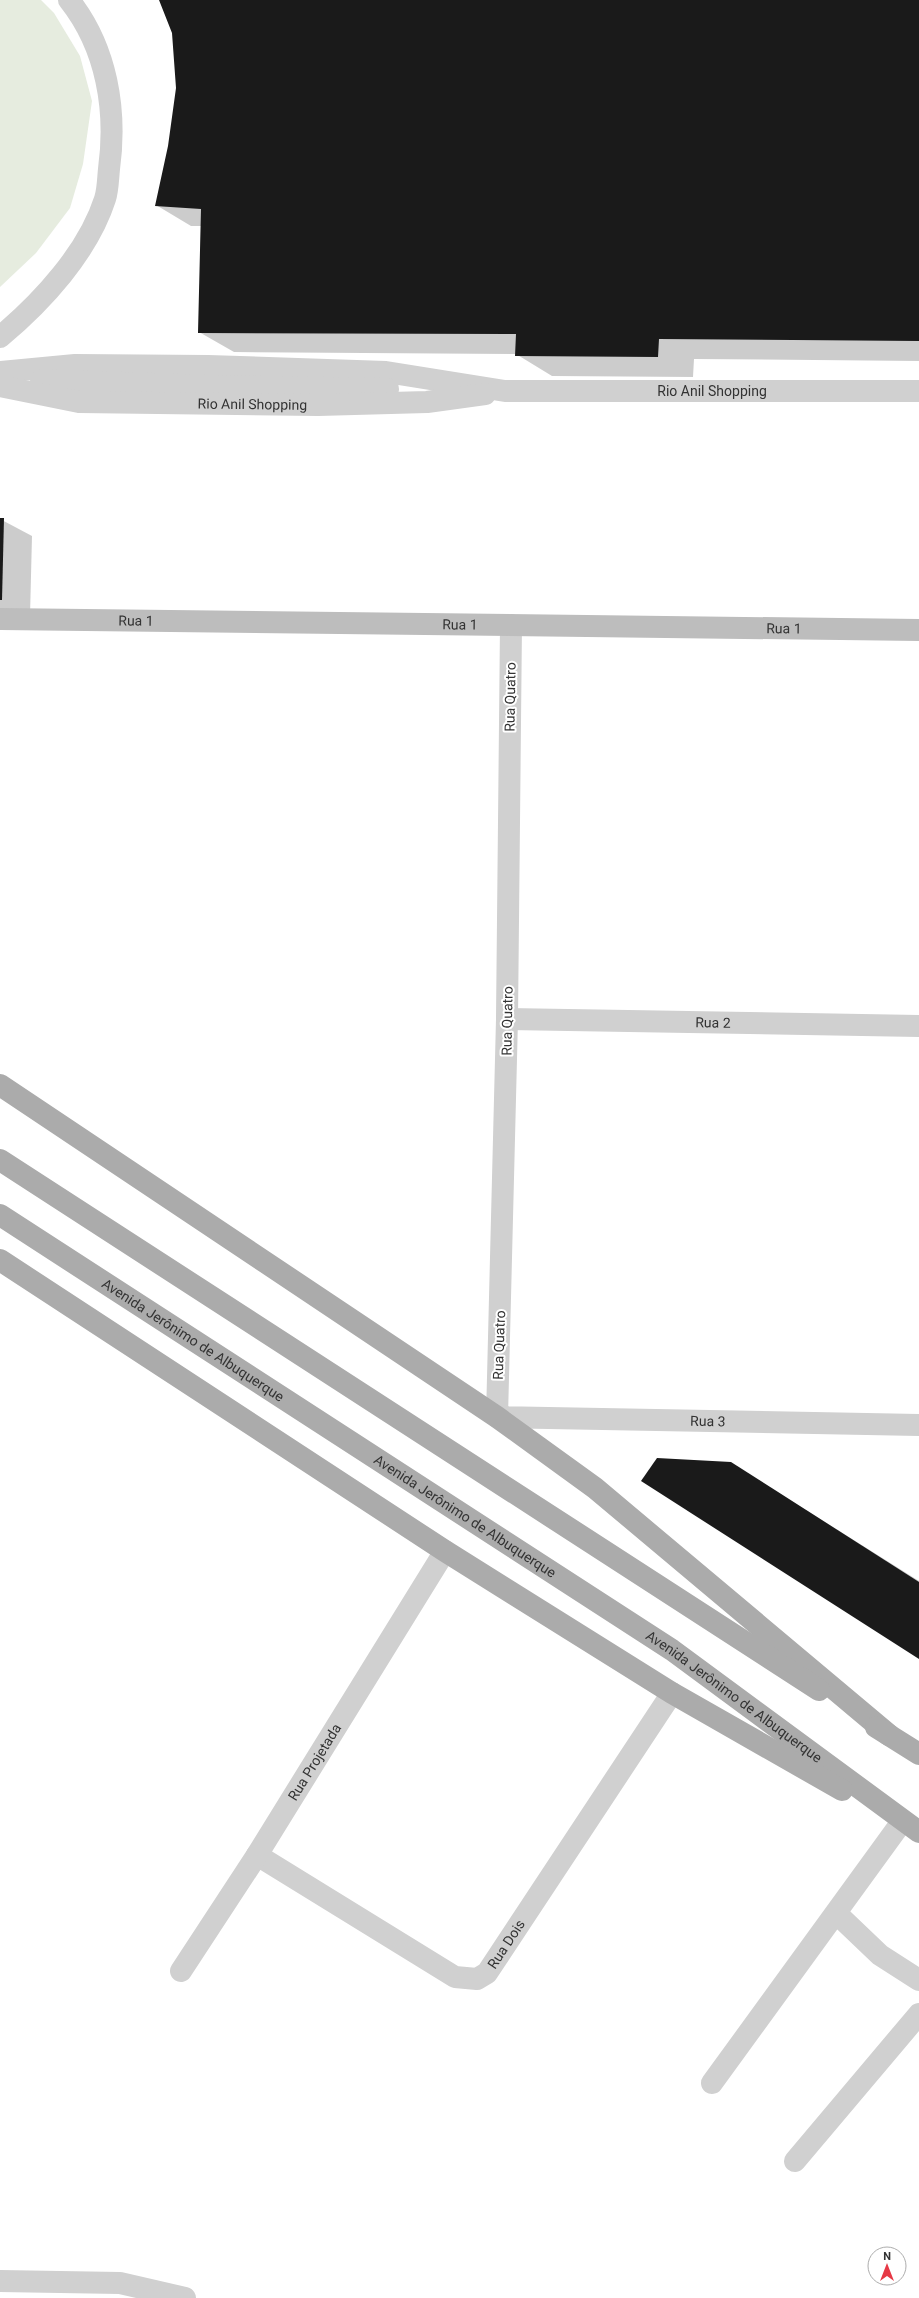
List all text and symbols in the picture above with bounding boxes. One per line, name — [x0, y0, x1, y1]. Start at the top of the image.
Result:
street label: Rio Anil Shopping — [657, 383, 767, 399]
street label: Rio Anil Shopping — [198, 395, 307, 413]
street label: Rua 1 — [118, 612, 154, 629]
street label: Rua 1 — [442, 616, 478, 633]
street label: Rua 1 — [766, 620, 802, 637]
street label: Rua Quatro — [501, 662, 519, 732]
street label: Rua Quatro — [498, 986, 516, 1056]
street label: Rua 2 — [695, 1014, 731, 1031]
street label: Avenida Jerônimo de Albuquerque — [99, 1275, 287, 1405]
street label: Rua Quatro — [490, 1310, 508, 1380]
street label: Rua 3 — [690, 1413, 726, 1429]
street label: Avenida Jerônimo de Albuquerque — [371, 1451, 559, 1581]
street label: Avenida Jerônimo de Albuquerque — [643, 1627, 825, 1766]
street label: Rua Projetada — [285, 1721, 344, 1803]
street label: Rua Dois — [484, 1917, 528, 1972]
north arrow — [867, 2246, 907, 2286]
text: N — [883, 2250, 891, 2263]

